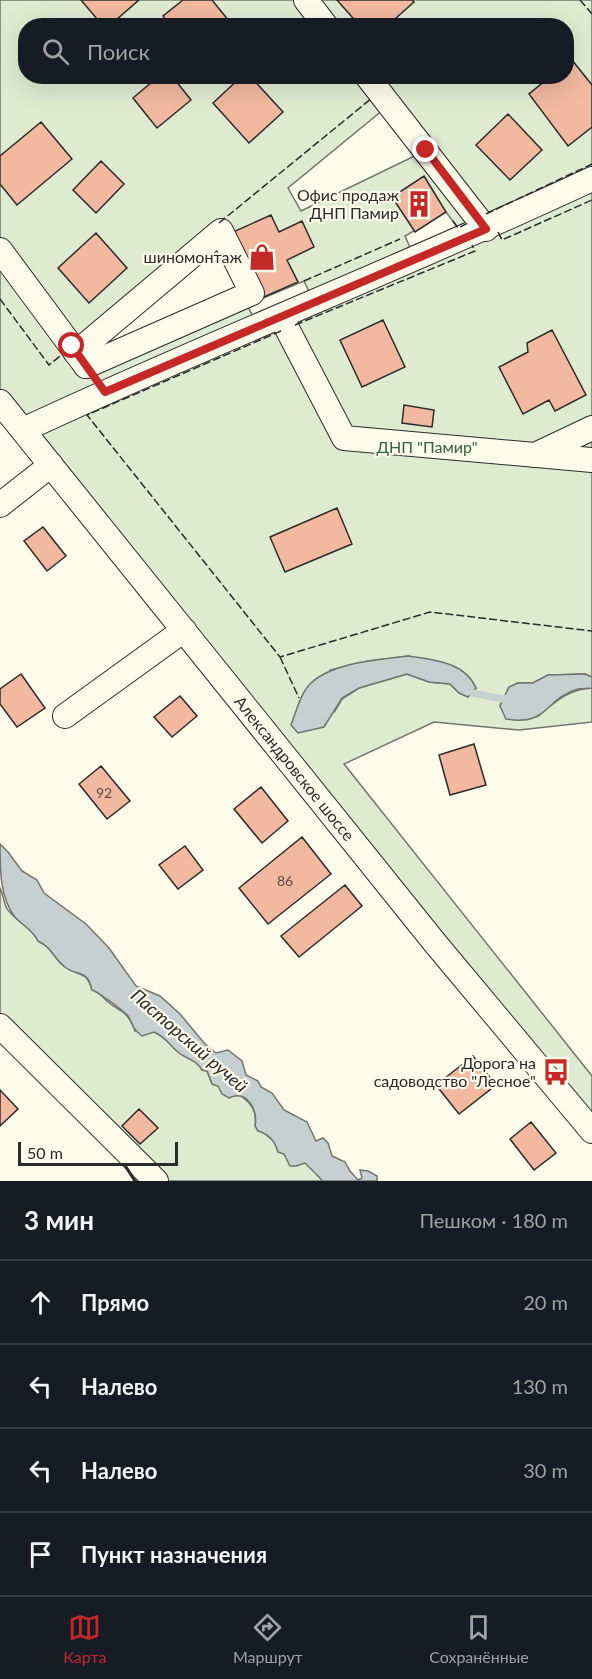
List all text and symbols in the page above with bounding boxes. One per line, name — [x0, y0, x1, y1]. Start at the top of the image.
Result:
search box — [18, 18, 574, 84]
icon: search — [39, 35, 72, 68]
text: Поиск — [87, 38, 150, 65]
route end — [412, 136, 438, 162]
place label: Офис продаж ДНП Памир — [297, 185, 399, 222]
building icon: Офис продаж ДНП Памир — [404, 189, 434, 219]
shop icon: шиномонтаж — [247, 242, 277, 272]
place label: шиномонтаж — [144, 247, 242, 266]
route start — [58, 332, 84, 358]
park label: ДНП "Памир" — [376, 437, 478, 456]
street label: Александровское шоссе — [231, 692, 359, 844]
house number: 92 — [96, 784, 112, 801]
house number: 86 — [277, 872, 293, 889]
water label: Пасторский ручей — [127, 984, 252, 1097]
place label: Дорога на садоводство "Лесное" — [374, 1053, 536, 1090]
bus stop icon: Дорога на садоводство "Лесное" — [541, 1057, 571, 1087]
scale bar — [18, 1139, 178, 1166]
text: 50 m — [27, 1143, 63, 1162]
text: 3 мин — [24, 1204, 94, 1236]
text: Пешком · 180 m — [419, 1208, 568, 1232]
icon: ahead — [24, 1286, 57, 1319]
text: Прямо — [81, 1289, 149, 1316]
text: 20 m — [523, 1290, 568, 1314]
icon: left — [24, 1370, 57, 1403]
text: Налево — [81, 1373, 157, 1400]
text: 130 m — [512, 1374, 568, 1398]
icon: left — [24, 1454, 57, 1487]
text: Налево — [81, 1457, 157, 1484]
text: 30 m — [523, 1458, 568, 1482]
icon: arrive — [24, 1538, 57, 1571]
text: Пункт назначения — [81, 1541, 267, 1568]
tab: Карта — [63, 1611, 106, 1666]
tab: Маршрут — [233, 1611, 303, 1666]
tab: Сохранённые — [429, 1611, 529, 1666]

